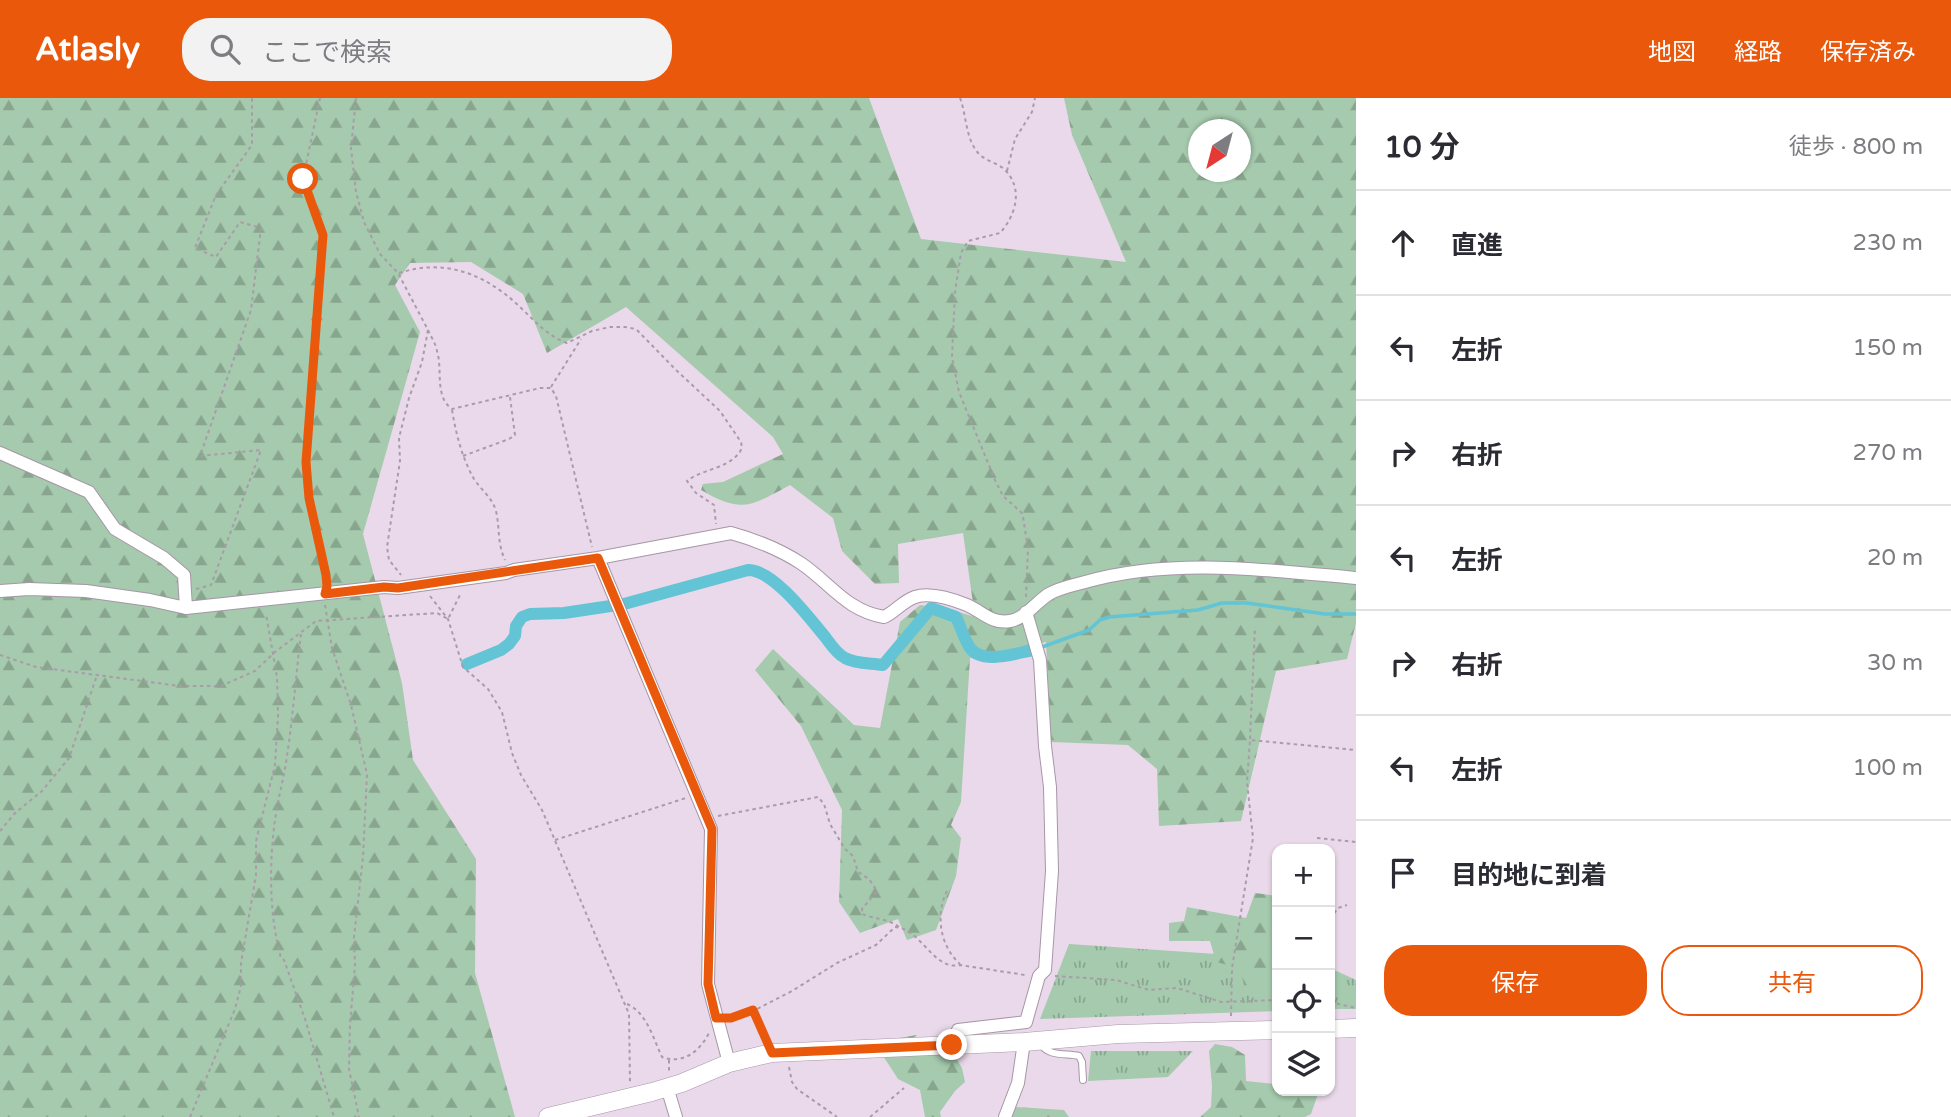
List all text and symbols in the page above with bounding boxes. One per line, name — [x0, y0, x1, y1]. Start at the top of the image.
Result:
search box — [182, 18, 672, 81]
text: Atlasly — [35, 30, 140, 69]
icon: search — [206, 30, 244, 68]
text: ここで検索 — [262, 37, 392, 68]
text: 地図 — [1648, 38, 1696, 67]
text: 経路 — [1734, 38, 1782, 67]
text: 保存済み — [1820, 38, 1916, 67]
north arrow — [1188, 119, 1251, 182]
text: 10 分 — [1384, 129, 1459, 166]
text: 徒歩 · 800 m — [1789, 133, 1923, 161]
route start — [287, 163, 318, 194]
icon: ahead — [1384, 224, 1422, 262]
text: 230 m — [1853, 229, 1923, 257]
text: 直進 — [1451, 230, 1503, 261]
icon: left — [1384, 329, 1422, 367]
text: 150 m — [1853, 334, 1923, 362]
text: 左折 — [1451, 335, 1503, 366]
icon: right — [1384, 434, 1422, 472]
text: 270 m — [1853, 439, 1923, 467]
text: 右折 — [1451, 440, 1503, 471]
icon: left — [1384, 539, 1422, 577]
text: 20 m — [1867, 544, 1923, 572]
text: 左折 — [1451, 545, 1503, 576]
icon: right — [1384, 644, 1422, 682]
text: 30 m — [1867, 649, 1923, 677]
text: 右折 — [1451, 650, 1503, 681]
icon: left — [1384, 749, 1422, 787]
text: 100 m — [1853, 754, 1923, 782]
text: 左折 — [1451, 755, 1503, 786]
map controls — [1272, 844, 1335, 1096]
button: + — [1272, 844, 1335, 907]
icon: arrive — [1384, 854, 1422, 892]
text: 目的地に到着 — [1451, 860, 1607, 891]
button: − — [1272, 907, 1335, 970]
button: 保存 — [1384, 945, 1647, 1016]
button: 共有 — [1661, 945, 1923, 1016]
button: locate — [1272, 970, 1335, 1033]
route end — [936, 1029, 967, 1060]
button: layers — [1272, 1033, 1335, 1096]

